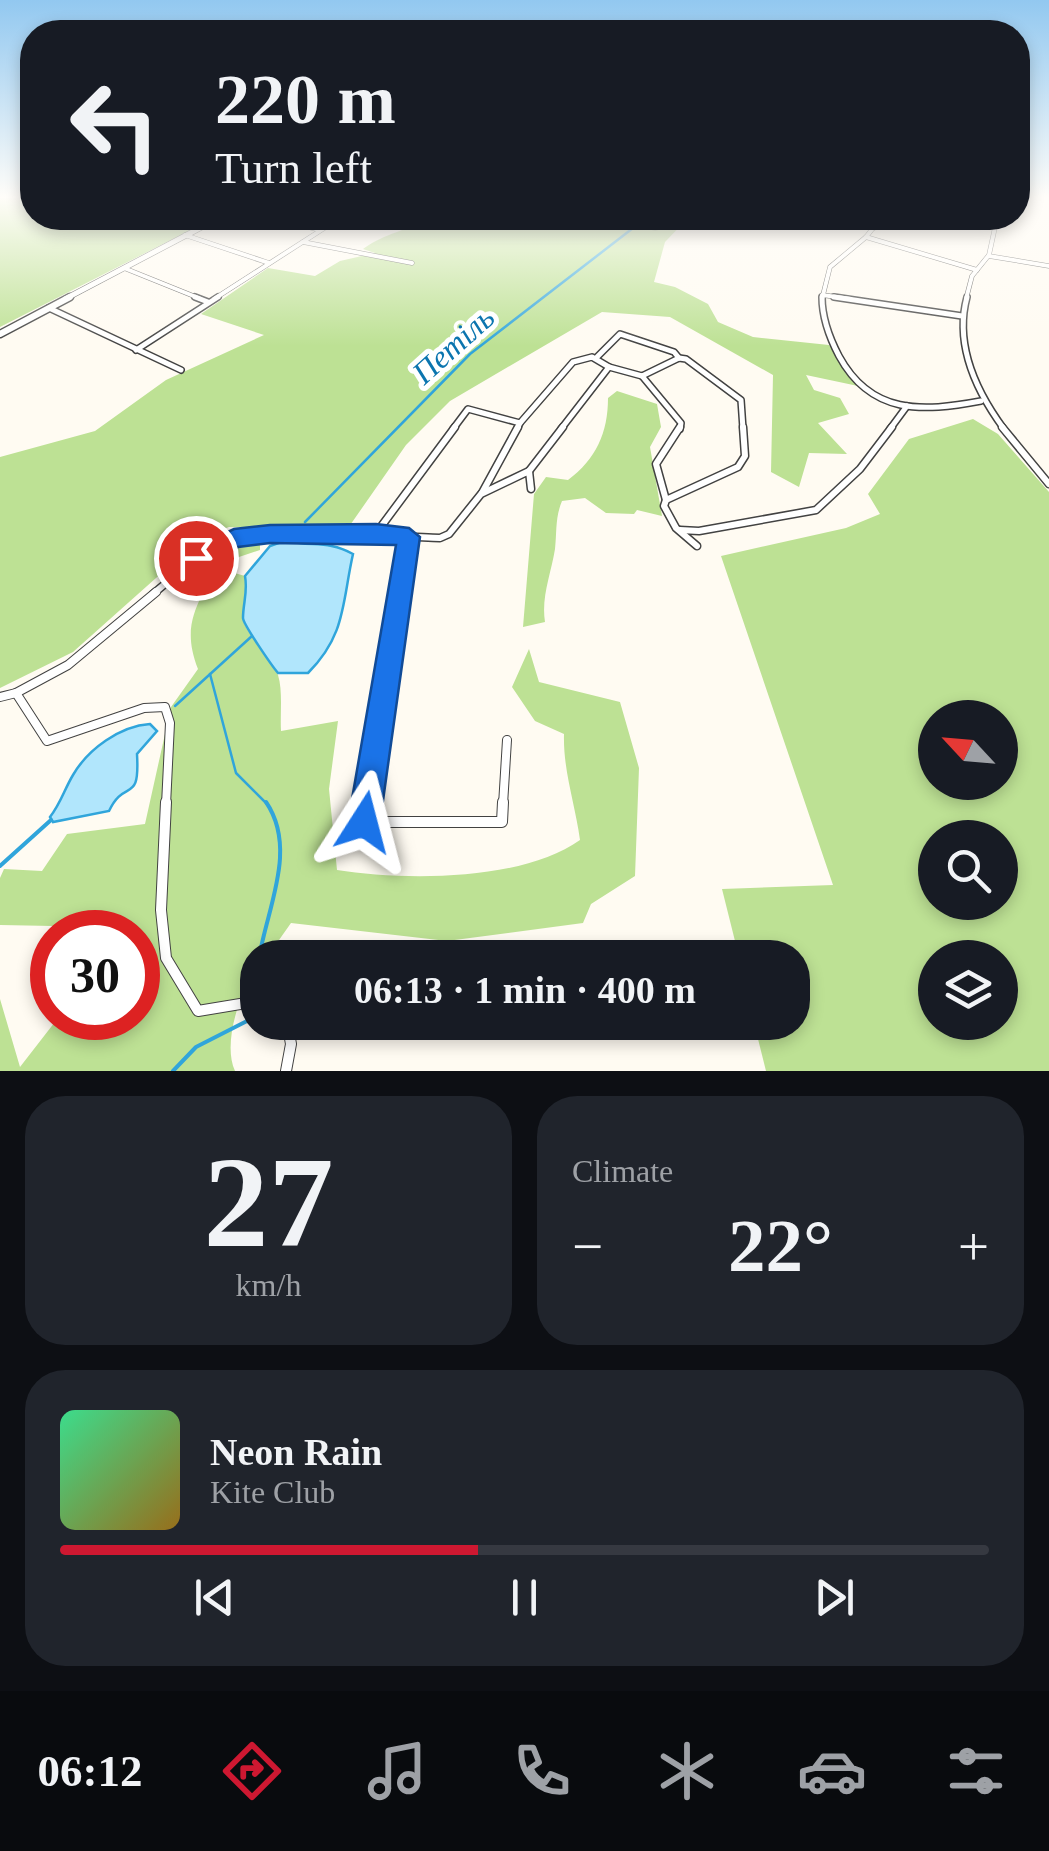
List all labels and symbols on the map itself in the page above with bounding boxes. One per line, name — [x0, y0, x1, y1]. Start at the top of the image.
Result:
water label: Петіль — [404, 299, 501, 392]
pin — [154, 516, 239, 601]
north arrow — [918, 700, 1018, 800]
position arrow — [312, 770, 416, 874]
speed limit sign: 30 — [30, 910, 160, 1040]

